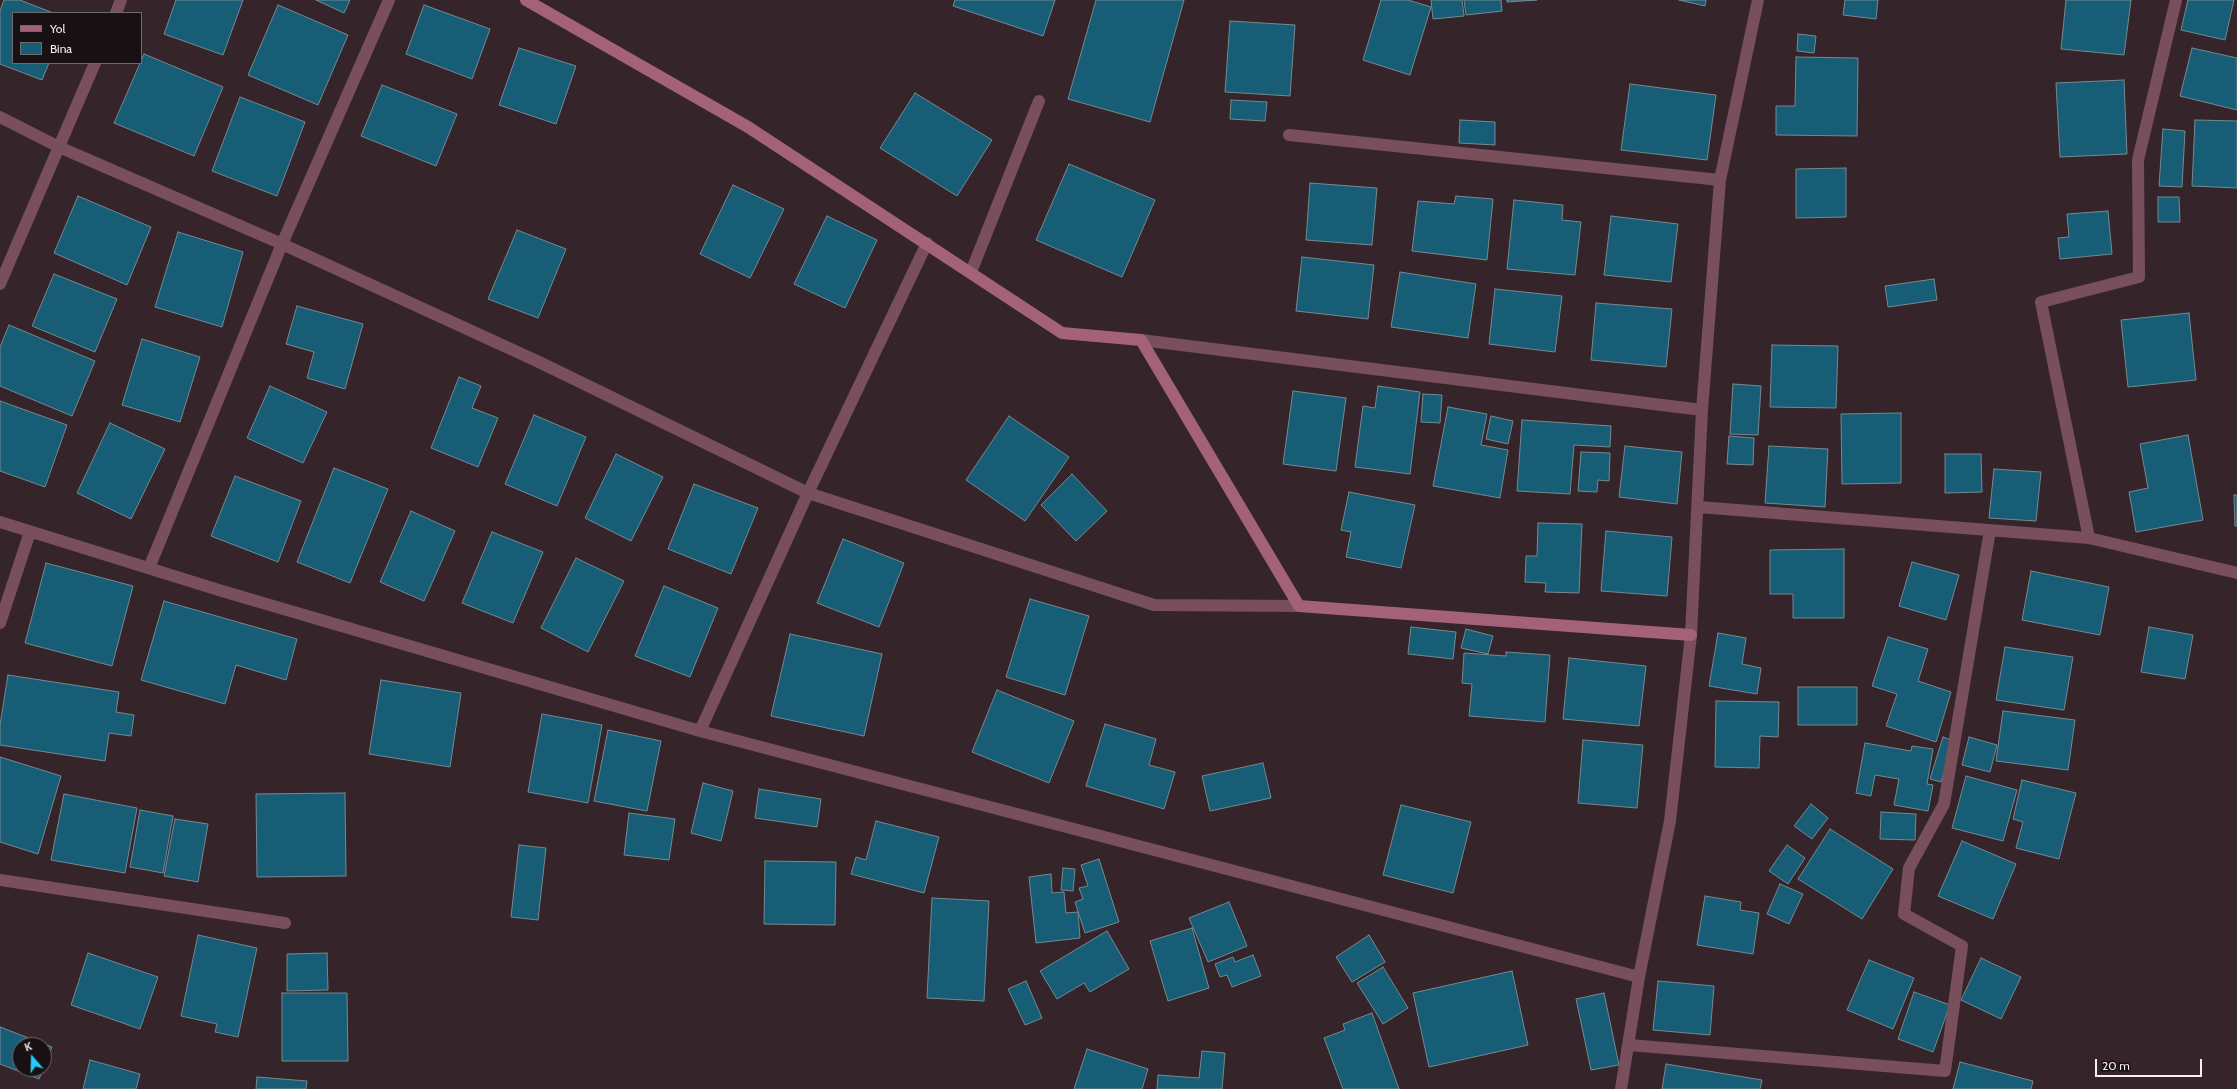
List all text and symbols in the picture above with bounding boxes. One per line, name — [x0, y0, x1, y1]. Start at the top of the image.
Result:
legend — [12, 12, 142, 64]
text: Yol — [50, 21, 65, 36]
text: Bina — [50, 41, 72, 56]
north arrow — [12, 1037, 52, 1077]
text: K — [23, 1039, 34, 1054]
scale bar — [2097, 1051, 2204, 1077]
text: 20 m — [2102, 1058, 2130, 1073]

